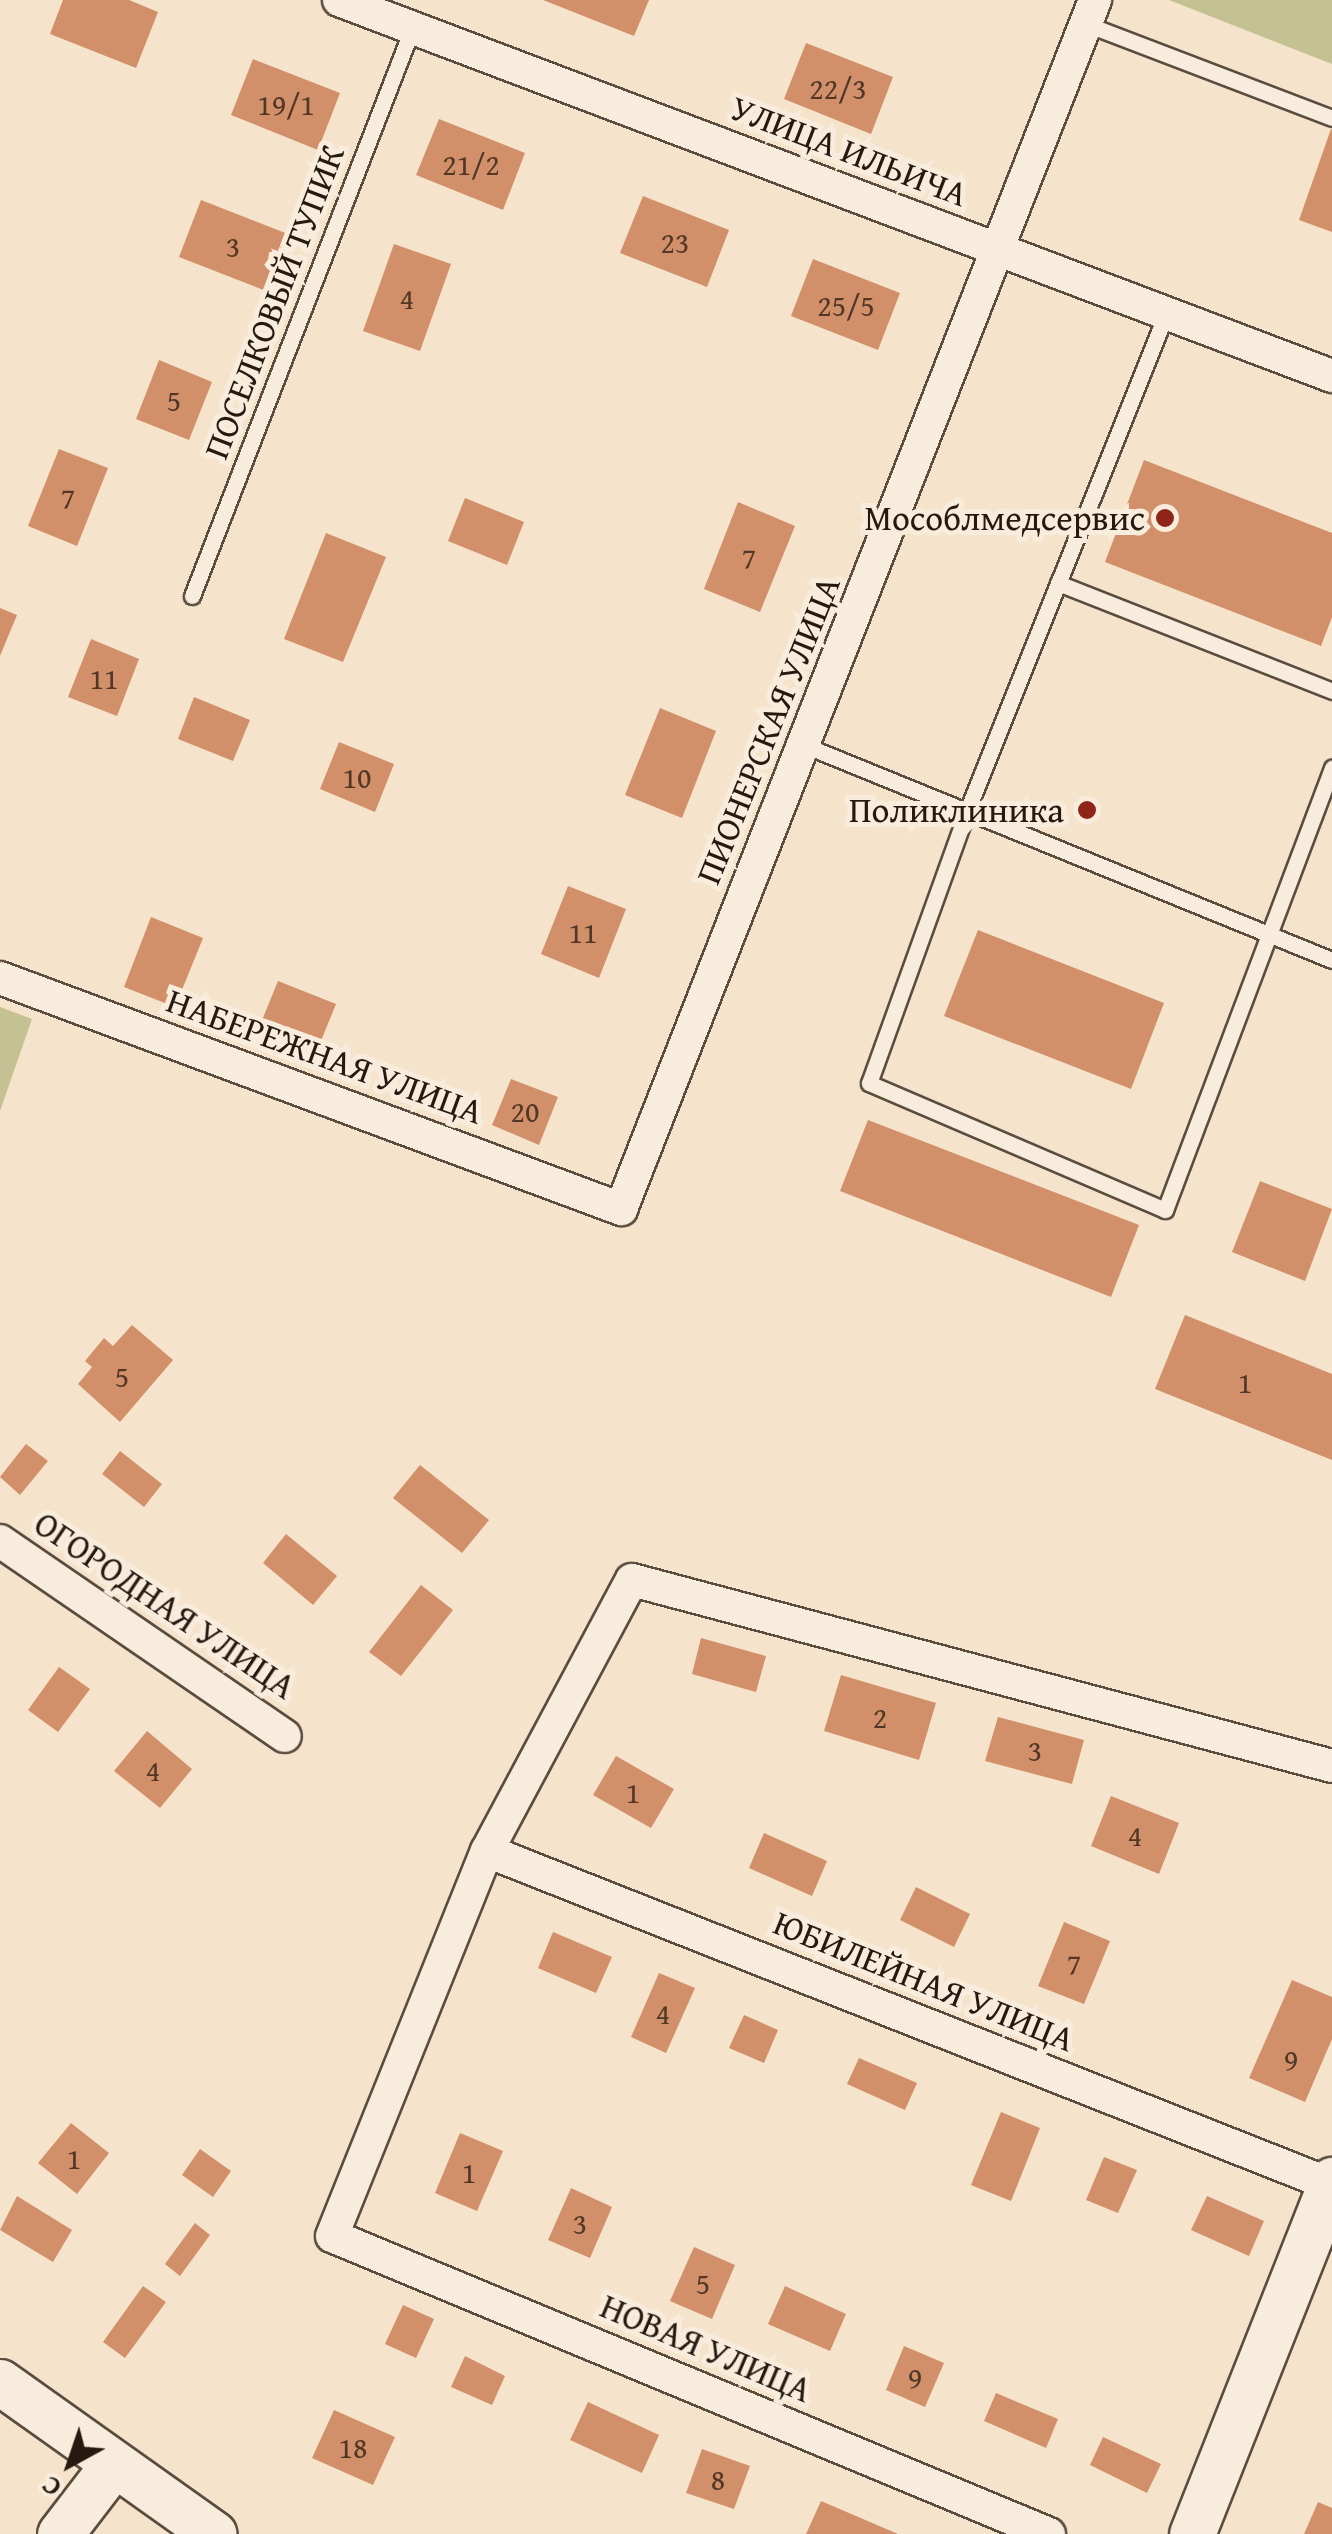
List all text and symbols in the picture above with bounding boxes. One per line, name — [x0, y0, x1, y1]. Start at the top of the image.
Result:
house number: 22/3 — [809, 70, 867, 106]
house number: 19/1 — [257, 86, 315, 122]
street label: УЛИЦА ИЛЬИЧА — [725, 87, 973, 215]
street label: ПОСЕЛКОВЫЙ ТУПИК — [195, 139, 353, 465]
house number: 21/2 — [442, 146, 500, 182]
house number: 23 — [661, 224, 689, 260]
house number: 3 — [226, 228, 240, 264]
house number: 4 — [400, 280, 414, 316]
house number: 25/5 — [817, 287, 875, 323]
house number: 5 — [167, 382, 181, 418]
house number: 7 — [61, 479, 75, 515]
place label: Мособлмедсервис — [864, 497, 1145, 539]
marker: Мособлмедсервис — [1154, 507, 1176, 529]
house number: 7 — [742, 539, 756, 575]
street label: ПИОНЕРСКАЯ УЛИЦА — [687, 570, 849, 890]
house number: 11 — [90, 660, 118, 696]
house number: 10 — [343, 759, 371, 795]
place label: Поликлиника — [849, 789, 1064, 831]
marker: Поликлиника — [1074, 797, 1100, 823]
house number: 11 — [569, 914, 597, 950]
street label: НАБЕРЕЖНАЯ УЛИЦА — [161, 979, 489, 1133]
house number: 20 — [511, 1093, 539, 1129]
house number: 5 — [115, 1358, 129, 1394]
house number: 1 — [1238, 1364, 1252, 1400]
street label: ОГОРОДНАЯ УЛИЦА — [27, 1502, 303, 1708]
house number: 2 — [873, 1699, 887, 1735]
house number: 3 — [1028, 1732, 1042, 1768]
house number: 4 — [146, 1752, 160, 1788]
house number: 1 — [626, 1774, 640, 1810]
house number: 4 — [1128, 1817, 1142, 1853]
street label: ЮБИЛЕЙНАЯ УЛИЦА — [768, 1901, 1080, 2061]
house number: 7 — [1067, 1945, 1081, 1981]
house number: 4 — [656, 1995, 670, 2031]
house number: 9 — [1284, 2041, 1298, 2077]
house number: 1 — [67, 2140, 81, 2176]
house number: 1 — [462, 2154, 476, 2190]
house number: 3 — [573, 2205, 587, 2241]
house number: 5 — [696, 2265, 710, 2301]
street label: НОВАЯ УЛИЦА — [594, 2285, 818, 2411]
house number: 9 — [908, 2359, 922, 2395]
north arrow — [20, 2414, 120, 2514]
house number: 18 — [339, 2429, 367, 2465]
house number: 8 — [711, 2461, 725, 2497]
text: С — [31, 2467, 70, 2508]

